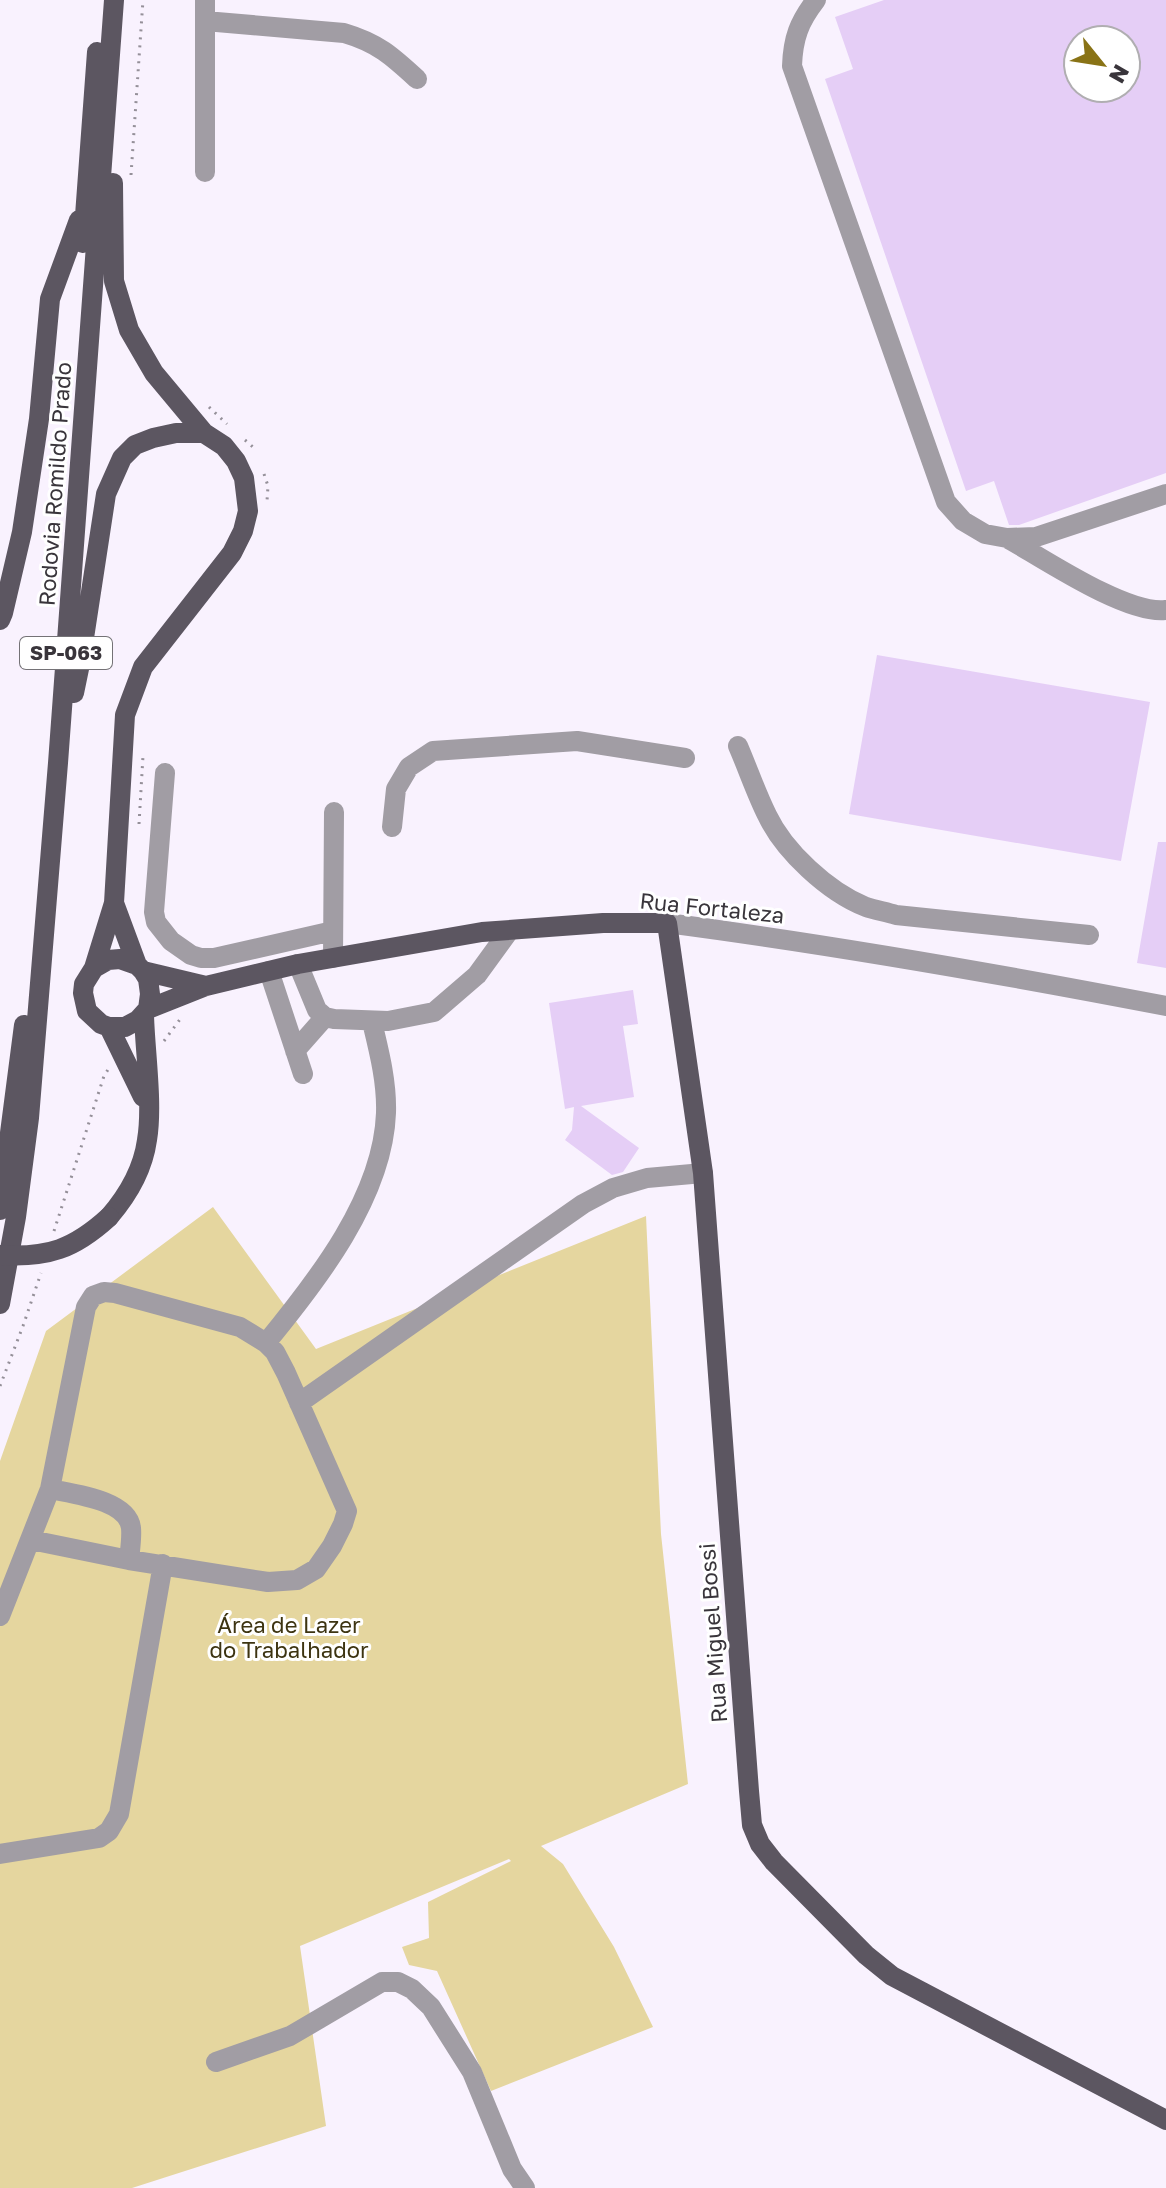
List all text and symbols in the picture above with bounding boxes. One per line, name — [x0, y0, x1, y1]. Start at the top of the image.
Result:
north arrow — [1062, 24, 1142, 104]
text: N — [1104, 60, 1136, 88]
street label: Rodovia Romildo Prado — [33, 361, 77, 607]
road number: SP-063 — [20, 637, 112, 669]
street label: Rua Fortaleza — [638, 886, 786, 929]
street label: Rua Miguel Bossi — [693, 1542, 732, 1724]
park label: Área de Lazer do Trabalhador — [210, 1611, 369, 1663]

